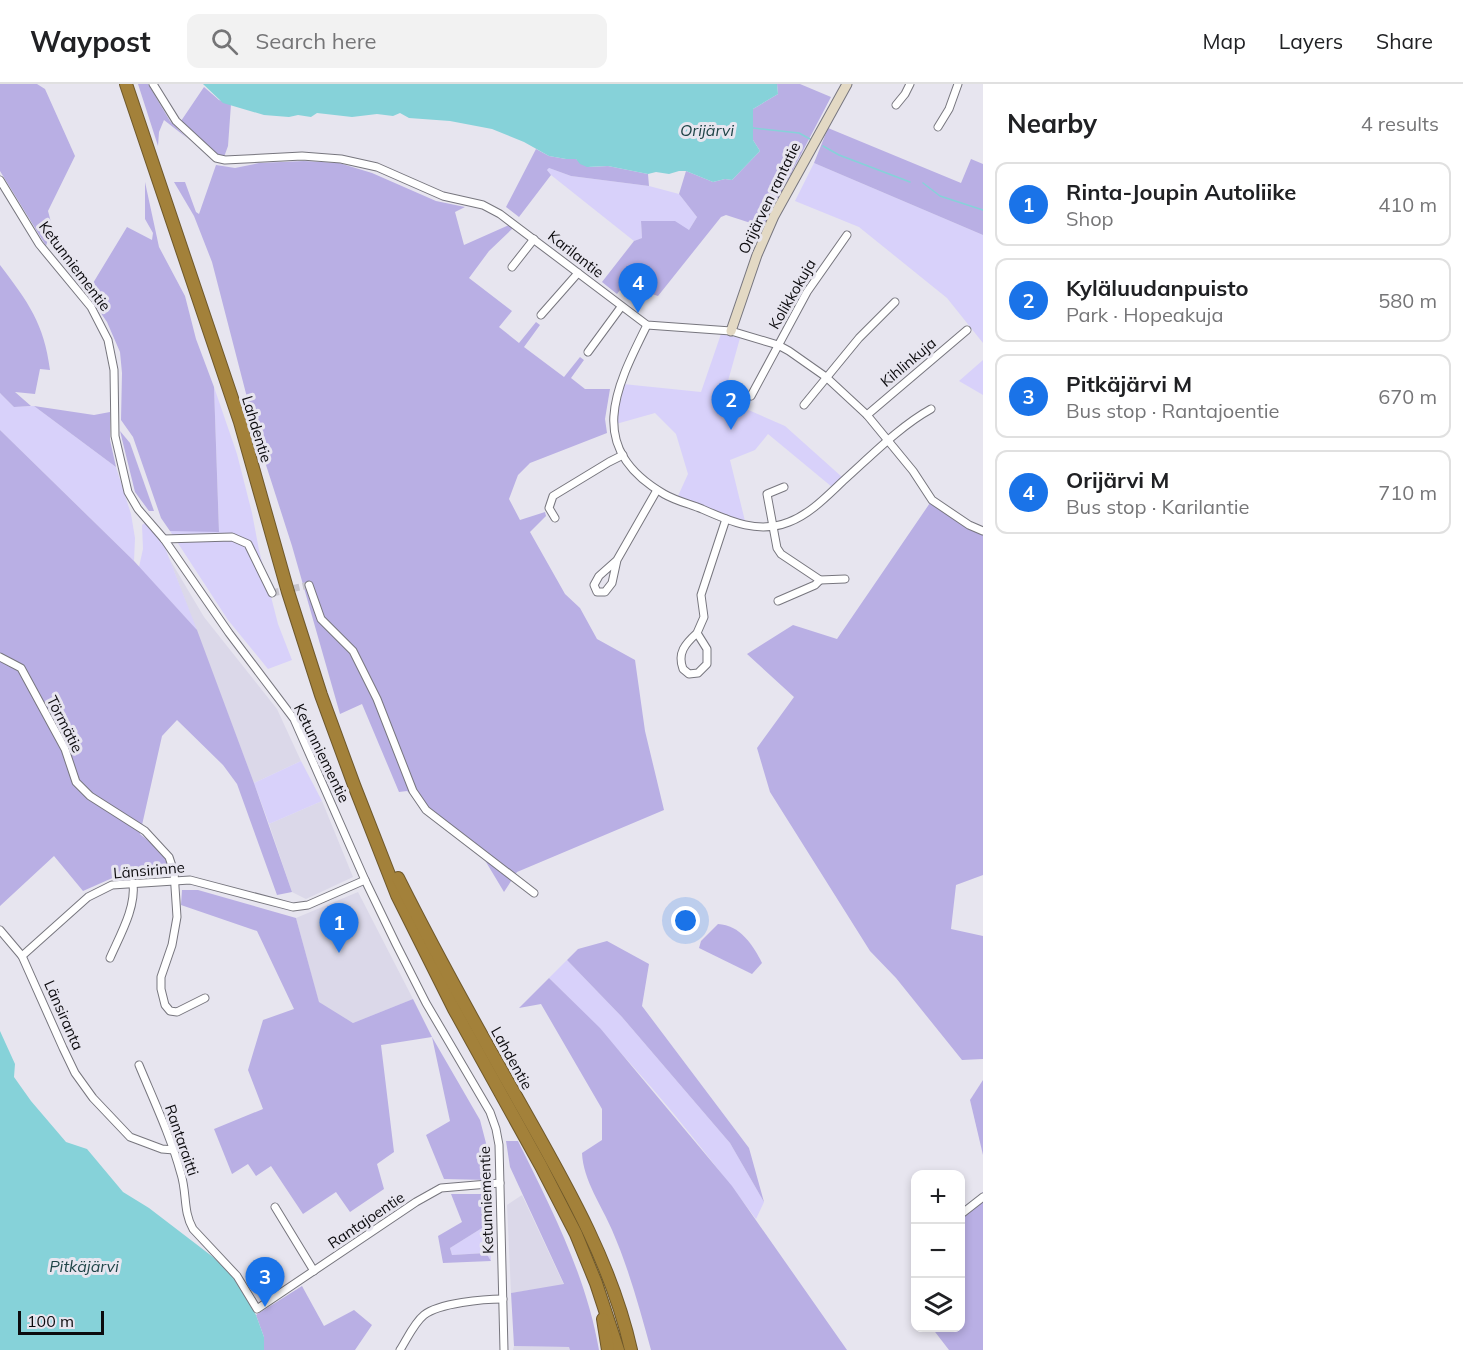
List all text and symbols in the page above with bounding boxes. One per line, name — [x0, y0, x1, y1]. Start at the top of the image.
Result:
search box — [187, 14, 607, 68]
text: Waypost — [30, 24, 151, 59]
icon: search — [208, 25, 241, 58]
text: Search here — [256, 27, 377, 55]
text: Map — [1203, 28, 1246, 54]
text: Layers — [1279, 28, 1343, 54]
text: Share — [1376, 28, 1433, 54]
text: Nearby — [1007, 107, 1097, 140]
text: 4 results — [1361, 111, 1439, 136]
water label: Orijärvi — [680, 120, 734, 140]
street label: Orijärven rantatie — [734, 139, 804, 257]
text: Rinta-Joupin Autoliike — [1066, 178, 1296, 206]
text: 1 — [1023, 192, 1035, 217]
text: 410 m — [1378, 192, 1437, 217]
text: Shop — [1066, 206, 1114, 231]
street label: Ketunniementie — [35, 217, 115, 315]
street label: Karilantie — [544, 226, 608, 282]
street label: Kolikkokuja — [764, 256, 820, 332]
pin: 4 — [618, 264, 658, 313]
text: Kyläluudanpuisto — [1066, 274, 1249, 302]
text: 2 — [1023, 288, 1035, 313]
text: 580 m — [1378, 288, 1437, 313]
text: Park · Hopeakuja — [1066, 302, 1223, 327]
street label: Kihlinkuja — [876, 333, 940, 391]
text: Pitkäjärvi M — [1066, 370, 1192, 398]
pin: 2 — [712, 380, 750, 430]
text: 3 — [1023, 384, 1035, 409]
text: 670 m — [1378, 384, 1437, 409]
street label: Lahdentie — [238, 393, 276, 465]
text: Bus stop · Rantajoentie — [1066, 398, 1279, 423]
text: Orijärvi M — [1066, 466, 1169, 494]
text: 4 — [1023, 480, 1035, 505]
text: 710 m — [1378, 480, 1437, 505]
text: Bus stop · Karilantie — [1066, 494, 1249, 519]
street label: Törmätie — [43, 692, 87, 756]
street label: Ketunniementie — [290, 700, 354, 806]
street label: Länsirinne — [112, 857, 186, 883]
pin: 1 — [320, 904, 358, 953]
your location — [671, 906, 700, 935]
street label: Länsiranta — [40, 977, 88, 1053]
street label: Lahdentie — [487, 1023, 537, 1093]
street label: Rantaraitti — [161, 1102, 203, 1178]
street label: Ketunniementie — [475, 1146, 497, 1254]
map controls — [911, 1170, 965, 1332]
button: + — [911, 1170, 965, 1224]
street label: Rantajoentie — [324, 1187, 408, 1253]
button: − — [911, 1224, 965, 1278]
water label: Pitkäjärvi — [49, 1256, 119, 1276]
pin: 3 — [246, 1258, 284, 1307]
button: layers — [911, 1278, 965, 1332]
scale bar — [18, 1308, 104, 1336]
text: 100 m — [27, 1311, 74, 1331]

